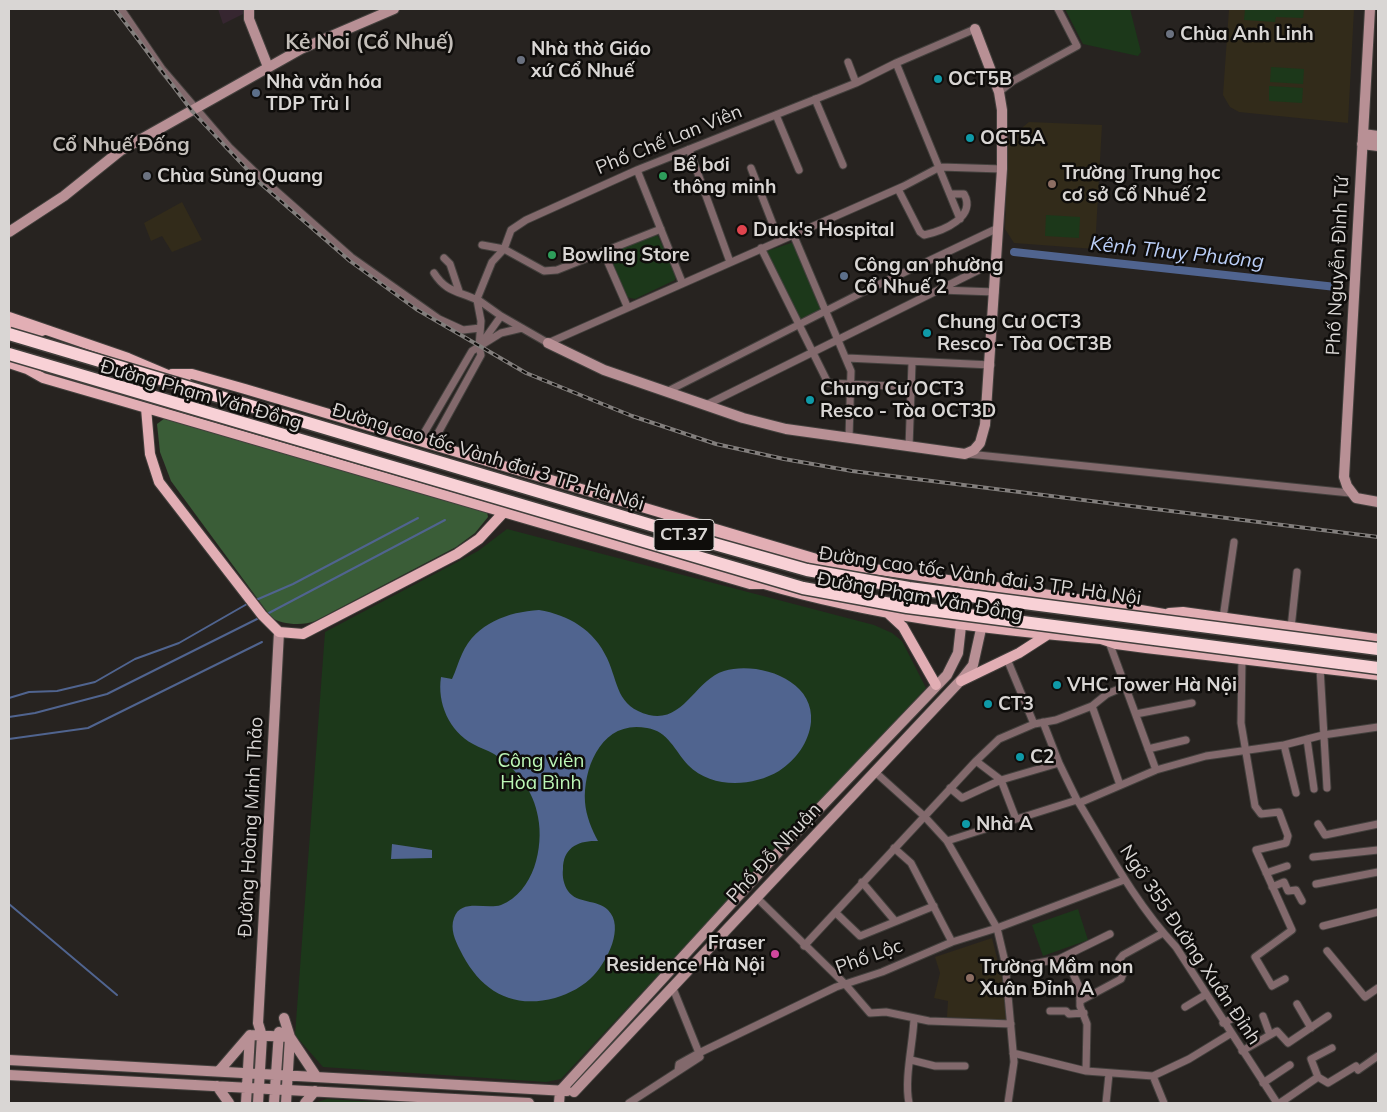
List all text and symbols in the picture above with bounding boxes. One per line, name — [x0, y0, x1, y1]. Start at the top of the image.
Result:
place label: Chùa Anh Linh — [1180, 23, 1314, 45]
marker: Chùa Anh Linh — [1164, 28, 1176, 40]
district label: Kẻ Noi (Cổ Nhuế) — [285, 30, 455, 56]
place label: Nhà thờ Giáo xứ Cổ Nhuế — [531, 38, 651, 82]
marker: Nhà thờ Giáo xứ Cổ Nhuế — [515, 54, 527, 66]
place label: OCT5B — [948, 68, 1012, 90]
place label: Nhà văn hóa TDP Trù I — [266, 71, 382, 115]
marker: OCT5B — [932, 73, 944, 85]
marker: Nhà văn hóa TDP Trù I — [250, 87, 262, 99]
street label: Phố Chế Lan Viên — [592, 100, 746, 180]
place label: OCT5A — [980, 127, 1045, 149]
marker: OCT5A — [964, 132, 976, 144]
district label: Cổ Nhuế Đống — [52, 133, 190, 157]
place label: Bể bơi thông minh — [673, 154, 776, 198]
place label: Trường Trung học cơ sở Cổ Nhuế 2 — [1062, 162, 1221, 206]
place label: Chùa Sùng Quang — [157, 165, 323, 187]
marker: Chùa Sùng Quang — [141, 170, 153, 182]
marker: Bể bơi thông minh — [657, 170, 669, 182]
street label: Phố Nguyễn Đình Tứ — [1322, 176, 1354, 356]
marker: Trường Trung học cơ sở Cổ Nhuế 2 — [1046, 178, 1058, 190]
place label: Duck's Hospital — [753, 219, 894, 241]
marker: Duck's Hospital — [735, 223, 749, 237]
water label: Kênh Thuỵ Phương — [1089, 232, 1265, 274]
place label: Bowling Store — [562, 244, 690, 266]
marker: Bowling Store — [546, 249, 558, 261]
place label: Công an phường Cổ Nhuế 2 — [854, 254, 1004, 298]
marker: Công an phường Cổ Nhuế 2 — [838, 270, 850, 282]
place label: Chung Cư OCT3 Resco - Tòa OCT3B — [937, 311, 1112, 355]
marker: Chung Cư OCT3 Resco - Tòa OCT3B — [921, 327, 933, 339]
street label: Đường Phạm Văn Đồng — [98, 355, 304, 435]
place label: Chung Cư OCT3 Resco - Tòa OCT3D — [820, 378, 996, 422]
marker: Chung Cư OCT3 Resco - Tòa OCT3D — [804, 394, 816, 406]
street label: Đường cao tốc Vành đai 3 TP. Hà Nội — [329, 399, 647, 515]
road number: CT.37 — [654, 520, 714, 550]
street label: Đường cao tốc Vành đai 3 TP. Hà Nội — [817, 542, 1143, 610]
street label: Đường Phạm Văn Đồng — [815, 568, 1025, 626]
place label: VHC Tower Hà Nội — [1067, 674, 1237, 696]
marker: VHC Tower Hà Nội — [1051, 679, 1063, 691]
place label: CT3 — [998, 693, 1034, 715]
marker: CT3 — [982, 698, 994, 710]
street label: Đường Hoàng Minh Thảo — [234, 716, 268, 938]
place label: C2 — [1030, 746, 1054, 768]
park label: Công viên Hòa Bình — [498, 750, 584, 794]
marker: C2 — [1014, 751, 1026, 763]
street label: Phố Đỗ Nhuận — [722, 798, 826, 908]
place label: Nhà A — [976, 813, 1033, 835]
marker: Nhà A — [960, 818, 972, 830]
street label: Ngõ 355 Đường Xuân Đỉnh — [1115, 841, 1265, 1049]
place label: Fraser Residence Hà Nội — [606, 932, 765, 976]
street label: Phố Lộc — [832, 934, 906, 980]
marker: Fraser Residence Hà Nội — [769, 948, 781, 960]
place label: Trường Mầm non Xuân Đỉnh A — [980, 956, 1134, 1000]
marker: Trường Mầm non Xuân Đỉnh A — [964, 972, 976, 984]

